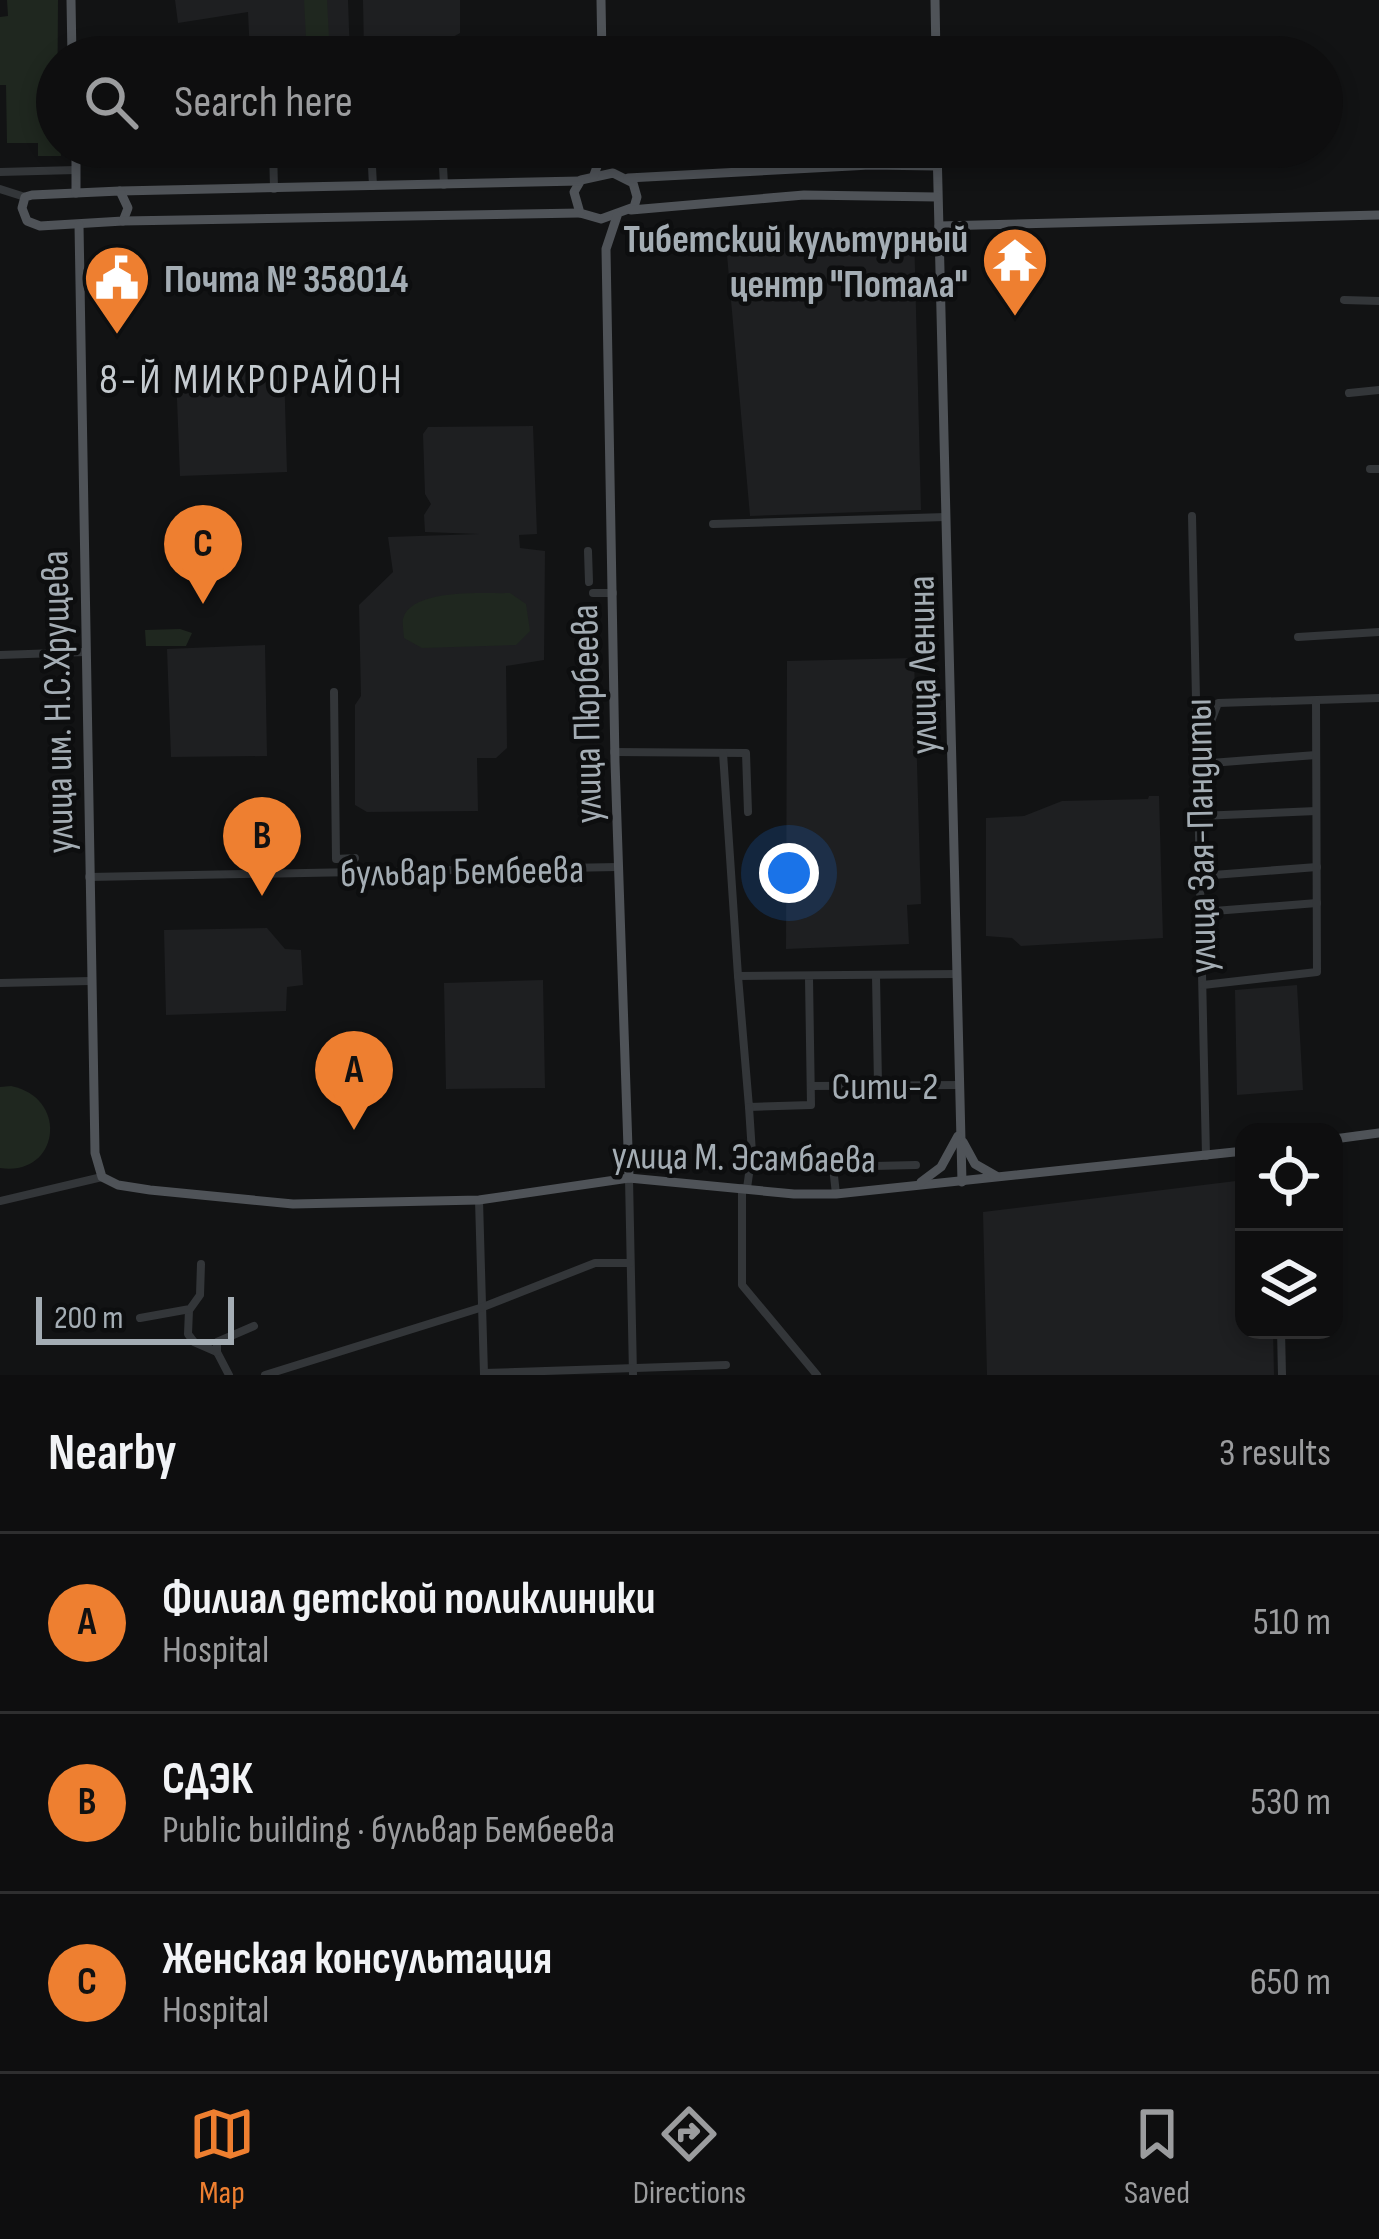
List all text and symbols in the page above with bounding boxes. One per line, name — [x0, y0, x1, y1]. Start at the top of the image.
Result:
search box — [36, 36, 1343, 168]
icon: search — [78, 69, 144, 135]
text: Search here — [174, 75, 353, 130]
place label: Тибетский культурный центр "Потала" — [623, 217, 968, 309]
temple icon: Тибетский культурный центр "Потала" — [980, 225, 1050, 319]
public building icon: Почта № 358014 — [82, 243, 152, 337]
place label: Почта № 358014 — [164, 257, 408, 304]
district label: 8-Й МИКРОРАЙОН — [99, 355, 405, 406]
pin: C — [164, 505, 242, 604]
street label: улица им. Н.С.Хрущева — [32, 550, 85, 854]
street label: улица Ленина — [898, 575, 949, 755]
street label: улица Пюрбеева — [562, 604, 613, 824]
street label: улица Зая-Пандиты — [1176, 698, 1227, 974]
pin: B — [223, 797, 301, 896]
your location — [759, 843, 819, 903]
street label: бульвар Бембеева — [340, 847, 584, 898]
pin: A — [315, 1031, 393, 1130]
street label: Сити-2 — [832, 1064, 938, 1111]
map controls — [1235, 1123, 1343, 1339]
button: locate — [1235, 1123, 1343, 1231]
street label: улица М. Эсамбаева — [611, 1133, 877, 1184]
button: layers — [1235, 1231, 1343, 1339]
scale bar — [36, 1291, 234, 1344]
text: 200 m — [54, 1298, 123, 1338]
text: Nearby — [48, 1423, 177, 1484]
text: 3 results — [1219, 1430, 1331, 1477]
text: Филиал детской поликлиники — [162, 1572, 655, 1627]
text: A — [78, 1599, 96, 1646]
text: 510 m — [1253, 1599, 1331, 1646]
text: Hospital — [162, 1627, 269, 1674]
text: СДЭК — [162, 1752, 253, 1807]
text: B — [78, 1779, 96, 1826]
text: 530 m — [1250, 1779, 1331, 1826]
text: Public building · бульвар Бембеева — [162, 1807, 615, 1854]
text: Женская консультация — [162, 1932, 552, 1987]
text: C — [77, 1959, 97, 2006]
text: 650 m — [1250, 1959, 1331, 2006]
text: Hospital — [162, 1987, 269, 2034]
tab: Map — [189, 2101, 255, 2213]
tab: Directions — [633, 2101, 746, 2213]
tab: Saved — [1124, 2101, 1190, 2213]

